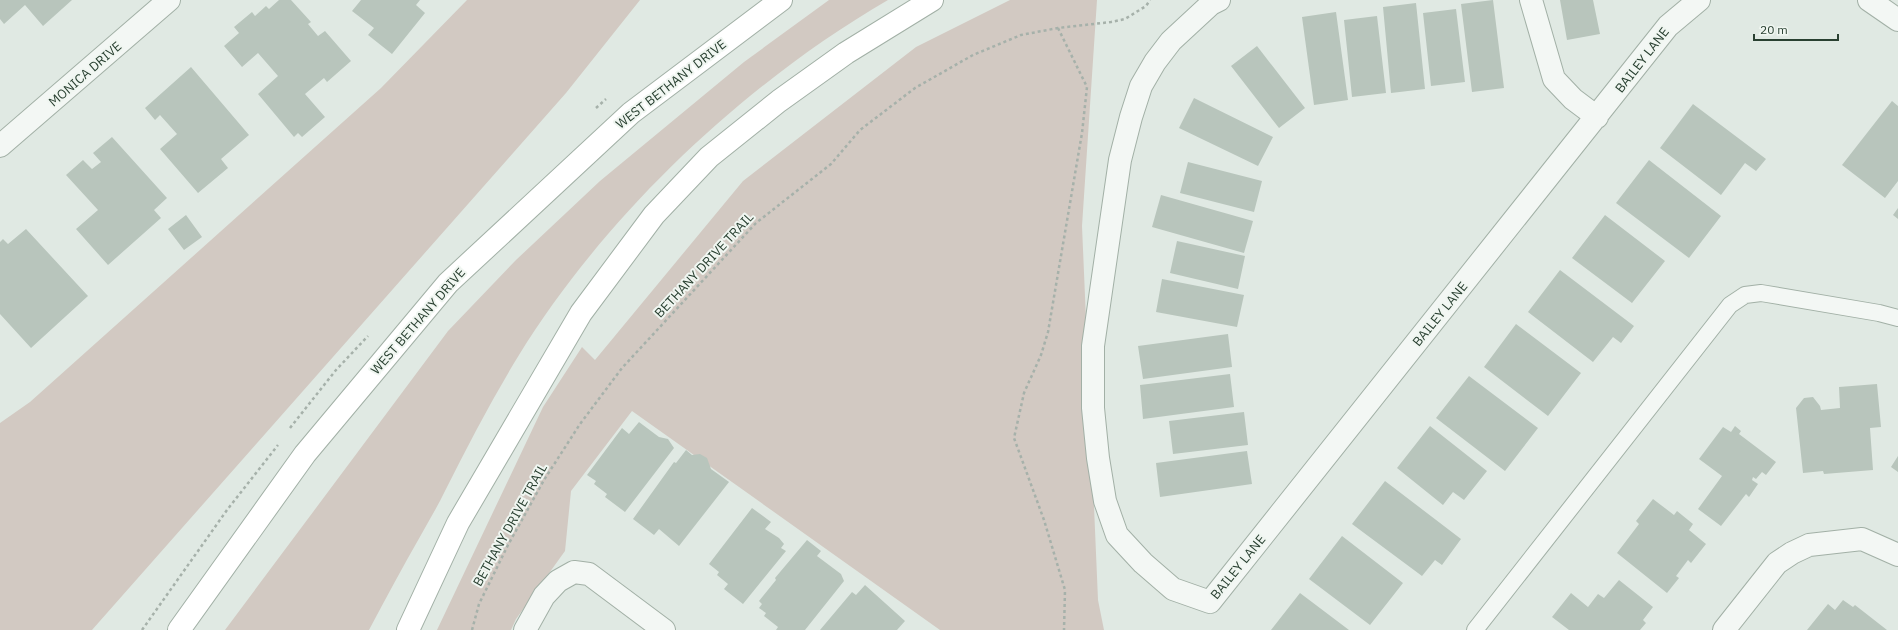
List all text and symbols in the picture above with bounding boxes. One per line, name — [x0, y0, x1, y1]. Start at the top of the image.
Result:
scale bar — [1754, 16, 1838, 42]
text: 20 m — [1760, 22, 1788, 37]
street label: BAILEY LANE — [1611, 24, 1673, 96]
street label: WEST BETHANY DRIVE — [612, 35, 730, 133]
street label: MONICA DRIVE — [45, 38, 125, 110]
street label: BETHANY DRIVE TRAIL — [651, 209, 757, 321]
street label: WEST BETHANY DRIVE — [367, 264, 469, 378]
street label: BAILEY LANE — [1409, 278, 1471, 350]
street label: BETHANY DRIVE TRAIL — [469, 460, 551, 589]
street label: BAILEY LANE — [1207, 531, 1269, 603]

